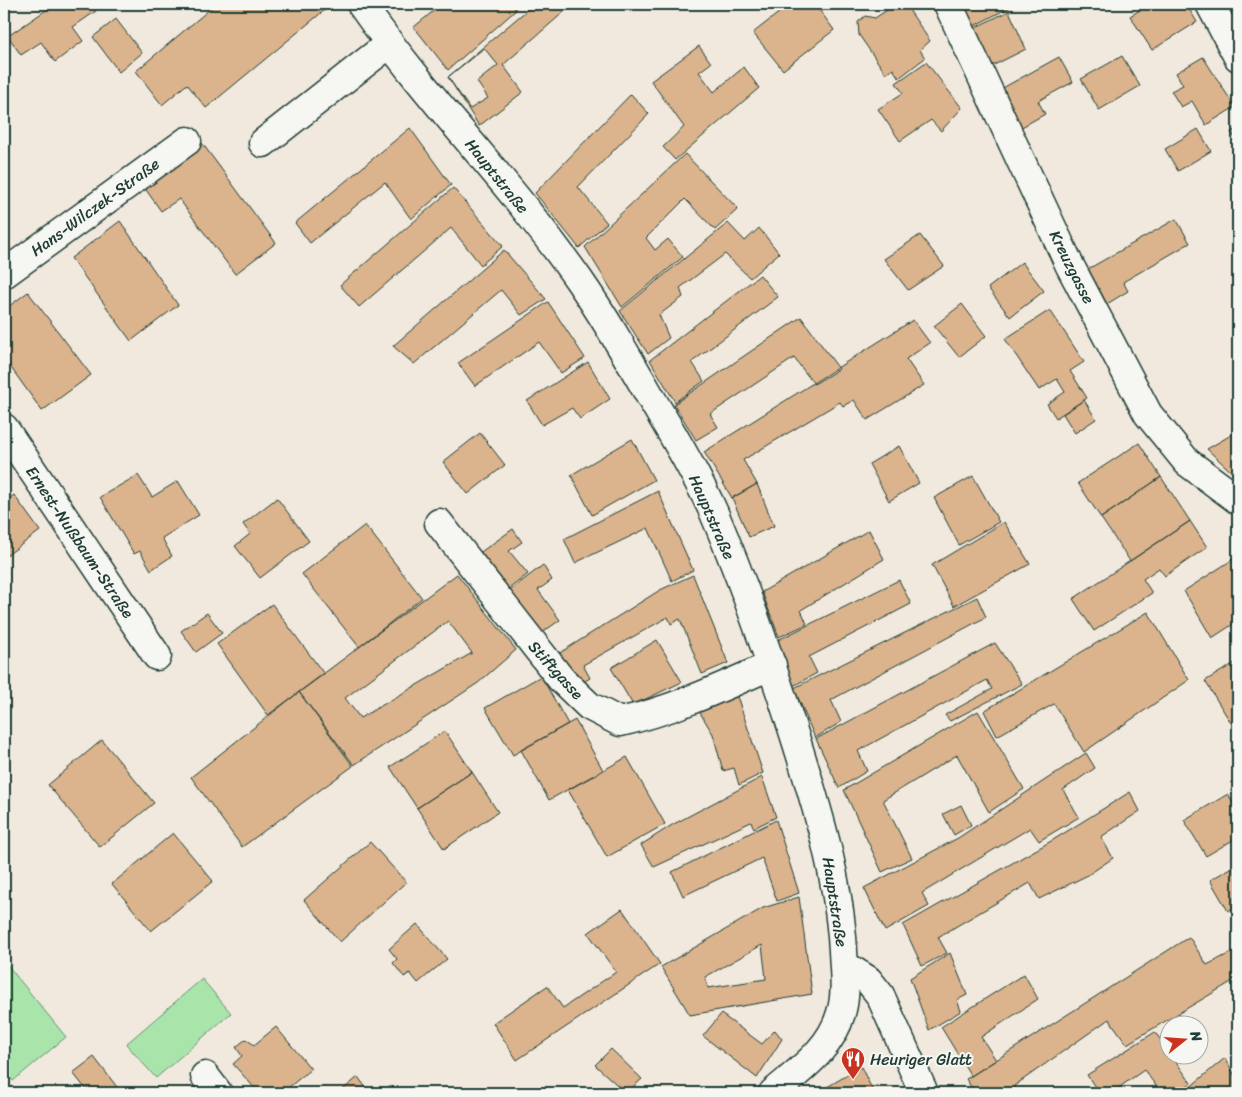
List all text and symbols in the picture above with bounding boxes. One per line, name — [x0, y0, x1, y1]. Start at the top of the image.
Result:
street label: Hauptstraße — [457, 132, 537, 220]
street label: Hans-Wilczek-Straße — [24, 150, 166, 264]
street label: Kreuzgasse — [1041, 225, 1103, 309]
street label: Ernest-Nußbaum-Straße — [18, 460, 142, 625]
street label: Hauptstraße — [680, 470, 744, 564]
street label: Stiftgasse — [521, 633, 591, 707]
street label: Hauptstraße — [814, 855, 856, 949]
north arrow — [1160, 1014, 1210, 1064]
text: N — [1182, 1027, 1209, 1045]
place label: Heuriger Glatt — [870, 1045, 972, 1074]
restaurant icon: Heuriger Glatt — [840, 1046, 866, 1080]

